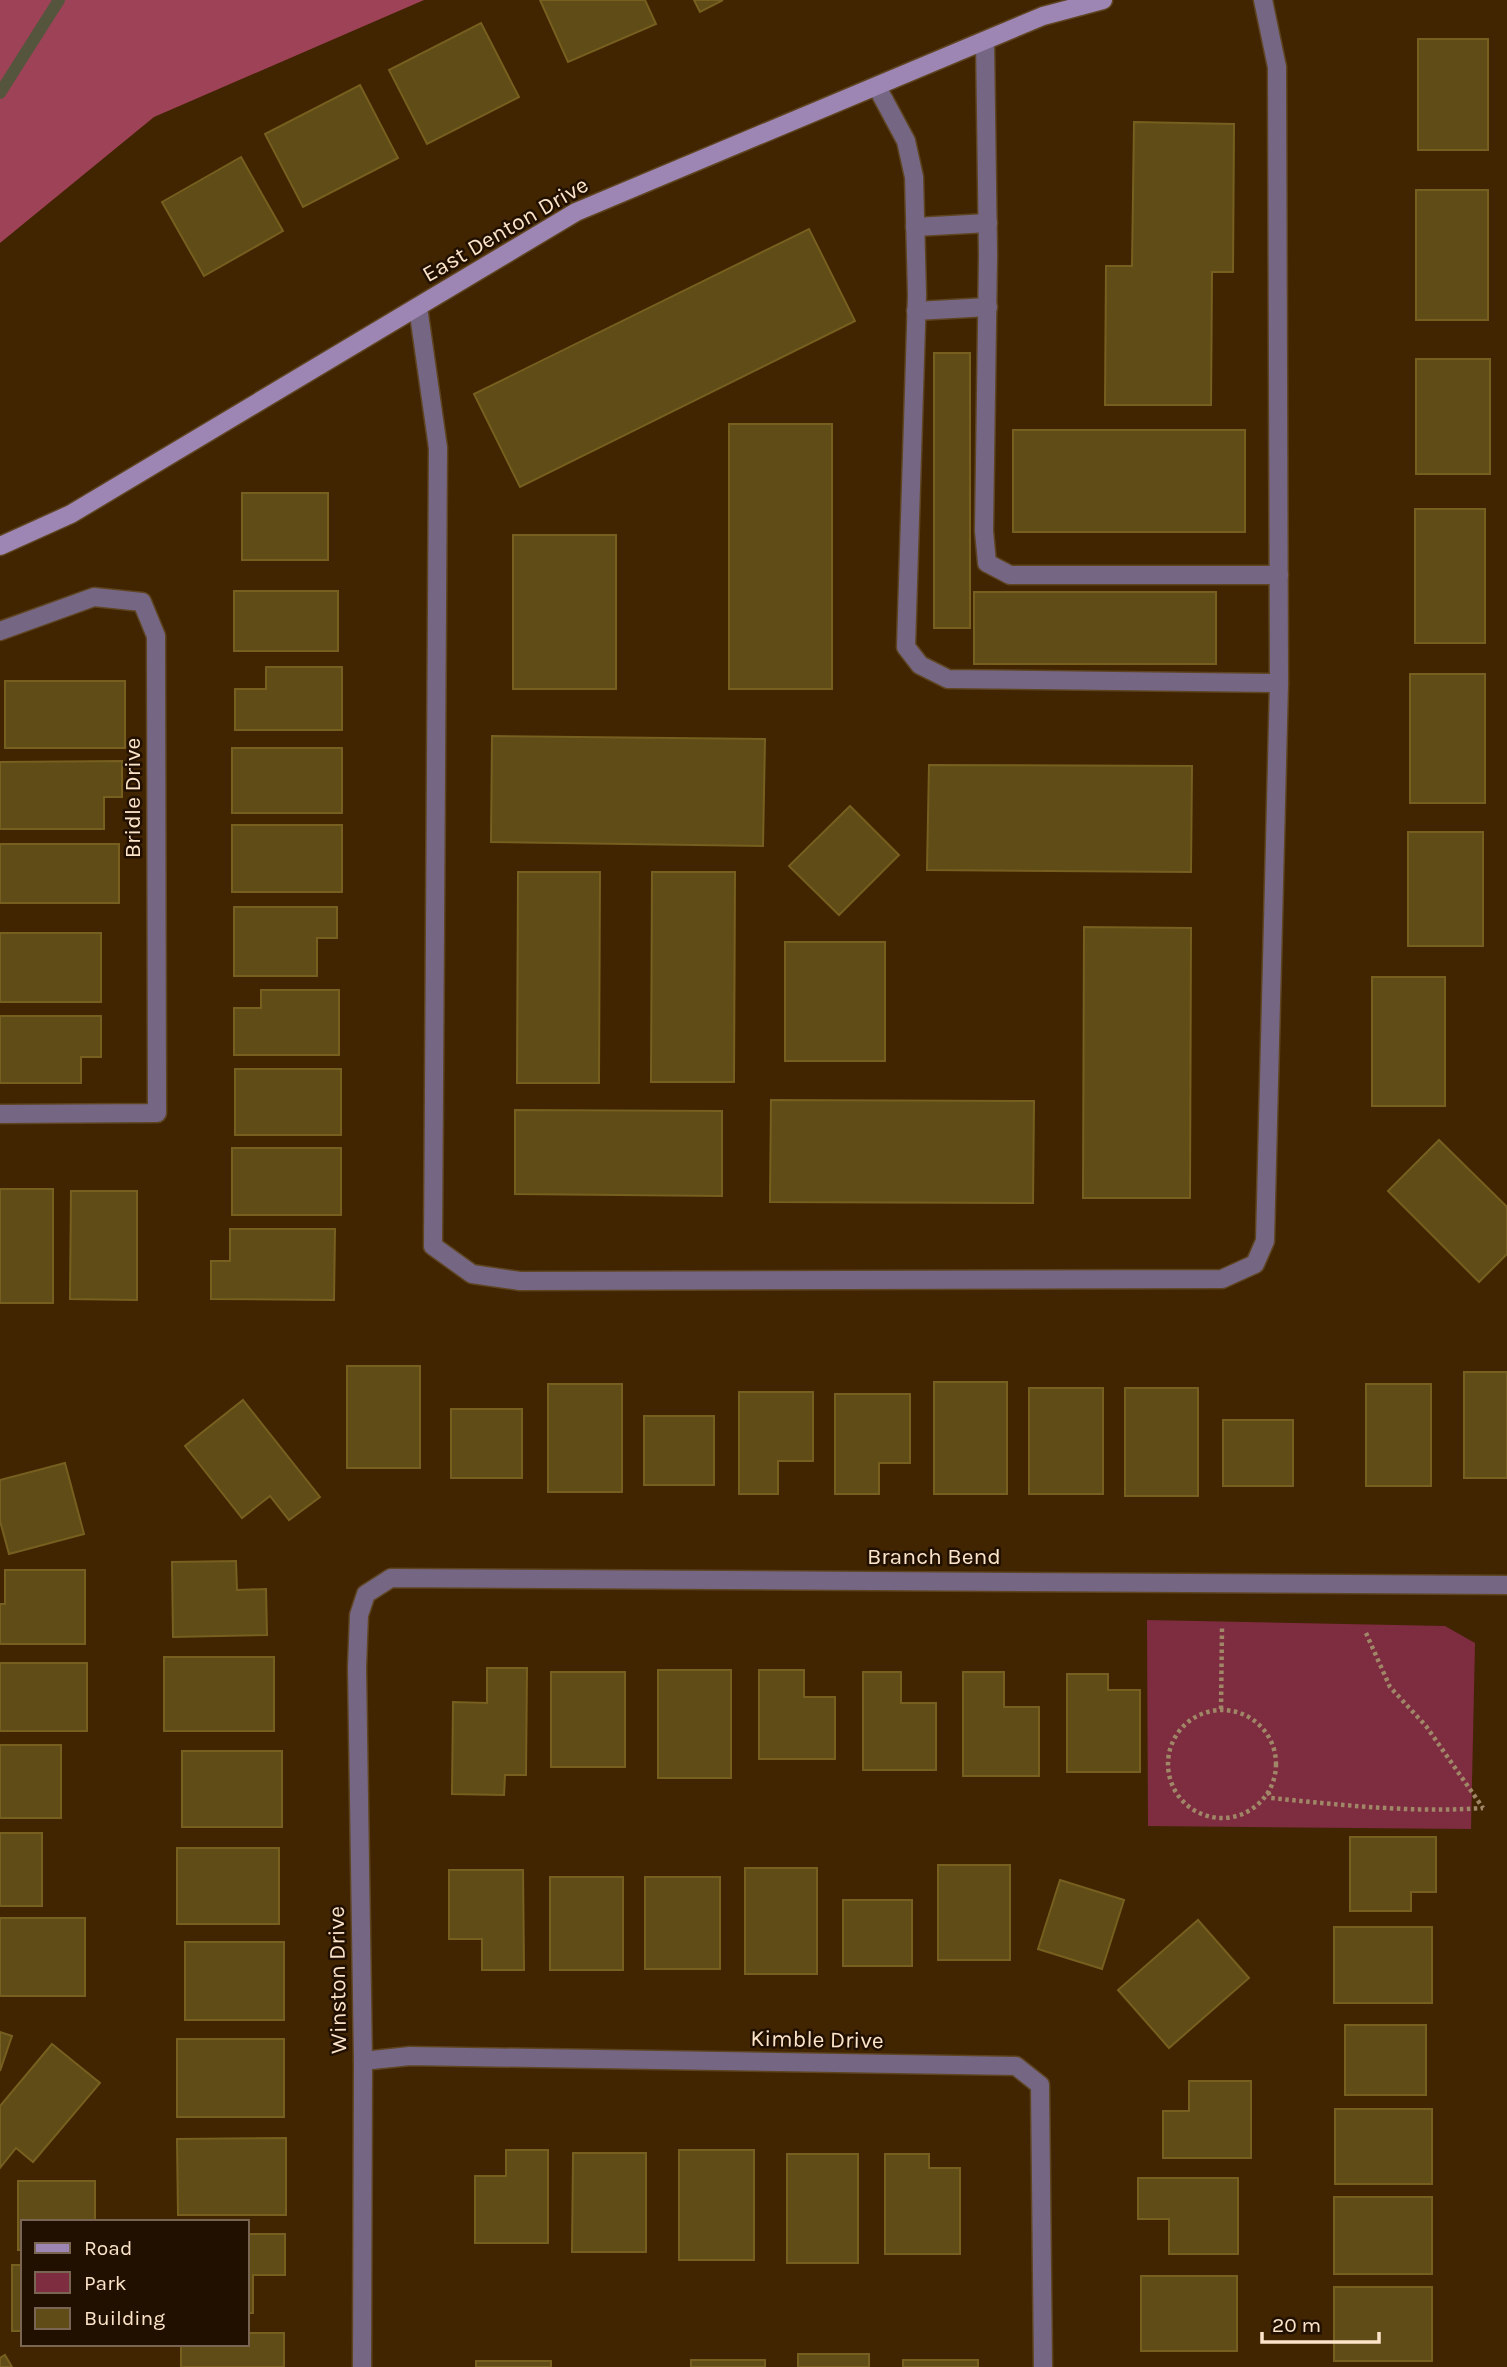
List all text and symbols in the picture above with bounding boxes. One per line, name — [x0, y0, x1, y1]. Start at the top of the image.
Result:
street label: East Denton Drive — [418, 171, 593, 288]
street label: Bridle Drive — [119, 738, 146, 858]
street label: Branch Bend — [867, 1543, 1001, 1570]
street label: Winston Drive — [323, 1906, 352, 2054]
street label: Kimble Drive — [750, 2025, 884, 2054]
legend — [21, 2220, 248, 2346]
text: Road — [84, 2236, 132, 2260]
text: Park — [84, 2271, 127, 2295]
scale bar — [1262, 2300, 1379, 2344]
text: Building — [84, 2306, 165, 2330]
text: 20 m — [1272, 2313, 1321, 2337]

